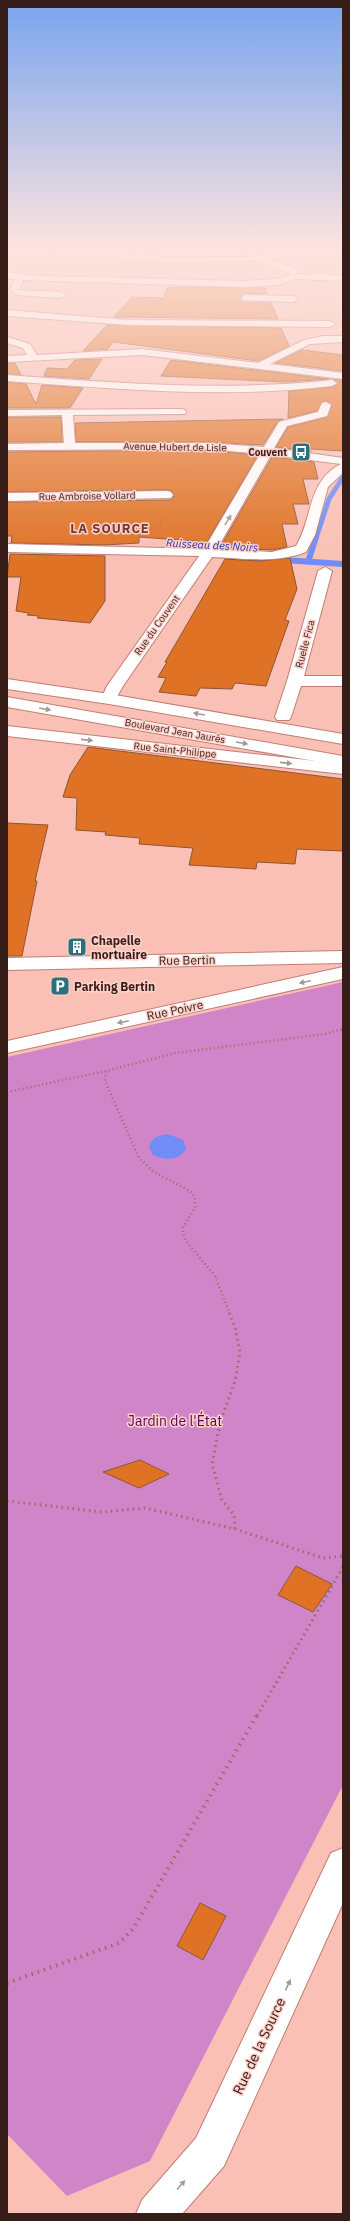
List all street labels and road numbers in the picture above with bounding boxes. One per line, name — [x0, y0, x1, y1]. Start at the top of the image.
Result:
street label: Avenue Hubert de Lisle — [123, 440, 227, 454]
street label: Rue Ambroise Vollard — [38, 489, 136, 503]
street label: Rue du Couvent — [131, 592, 183, 658]
street label: Ruelle Fica — [292, 618, 318, 669]
street label: Boulevard Jean Jaurès — [124, 716, 226, 746]
street label: Rue Saint-Philippe — [133, 739, 218, 761]
street label: Rue Bertin — [158, 952, 216, 968]
street label: Rue Poivre — [145, 997, 205, 1023]
street label: Rue de la Source — [229, 1994, 290, 2097]

